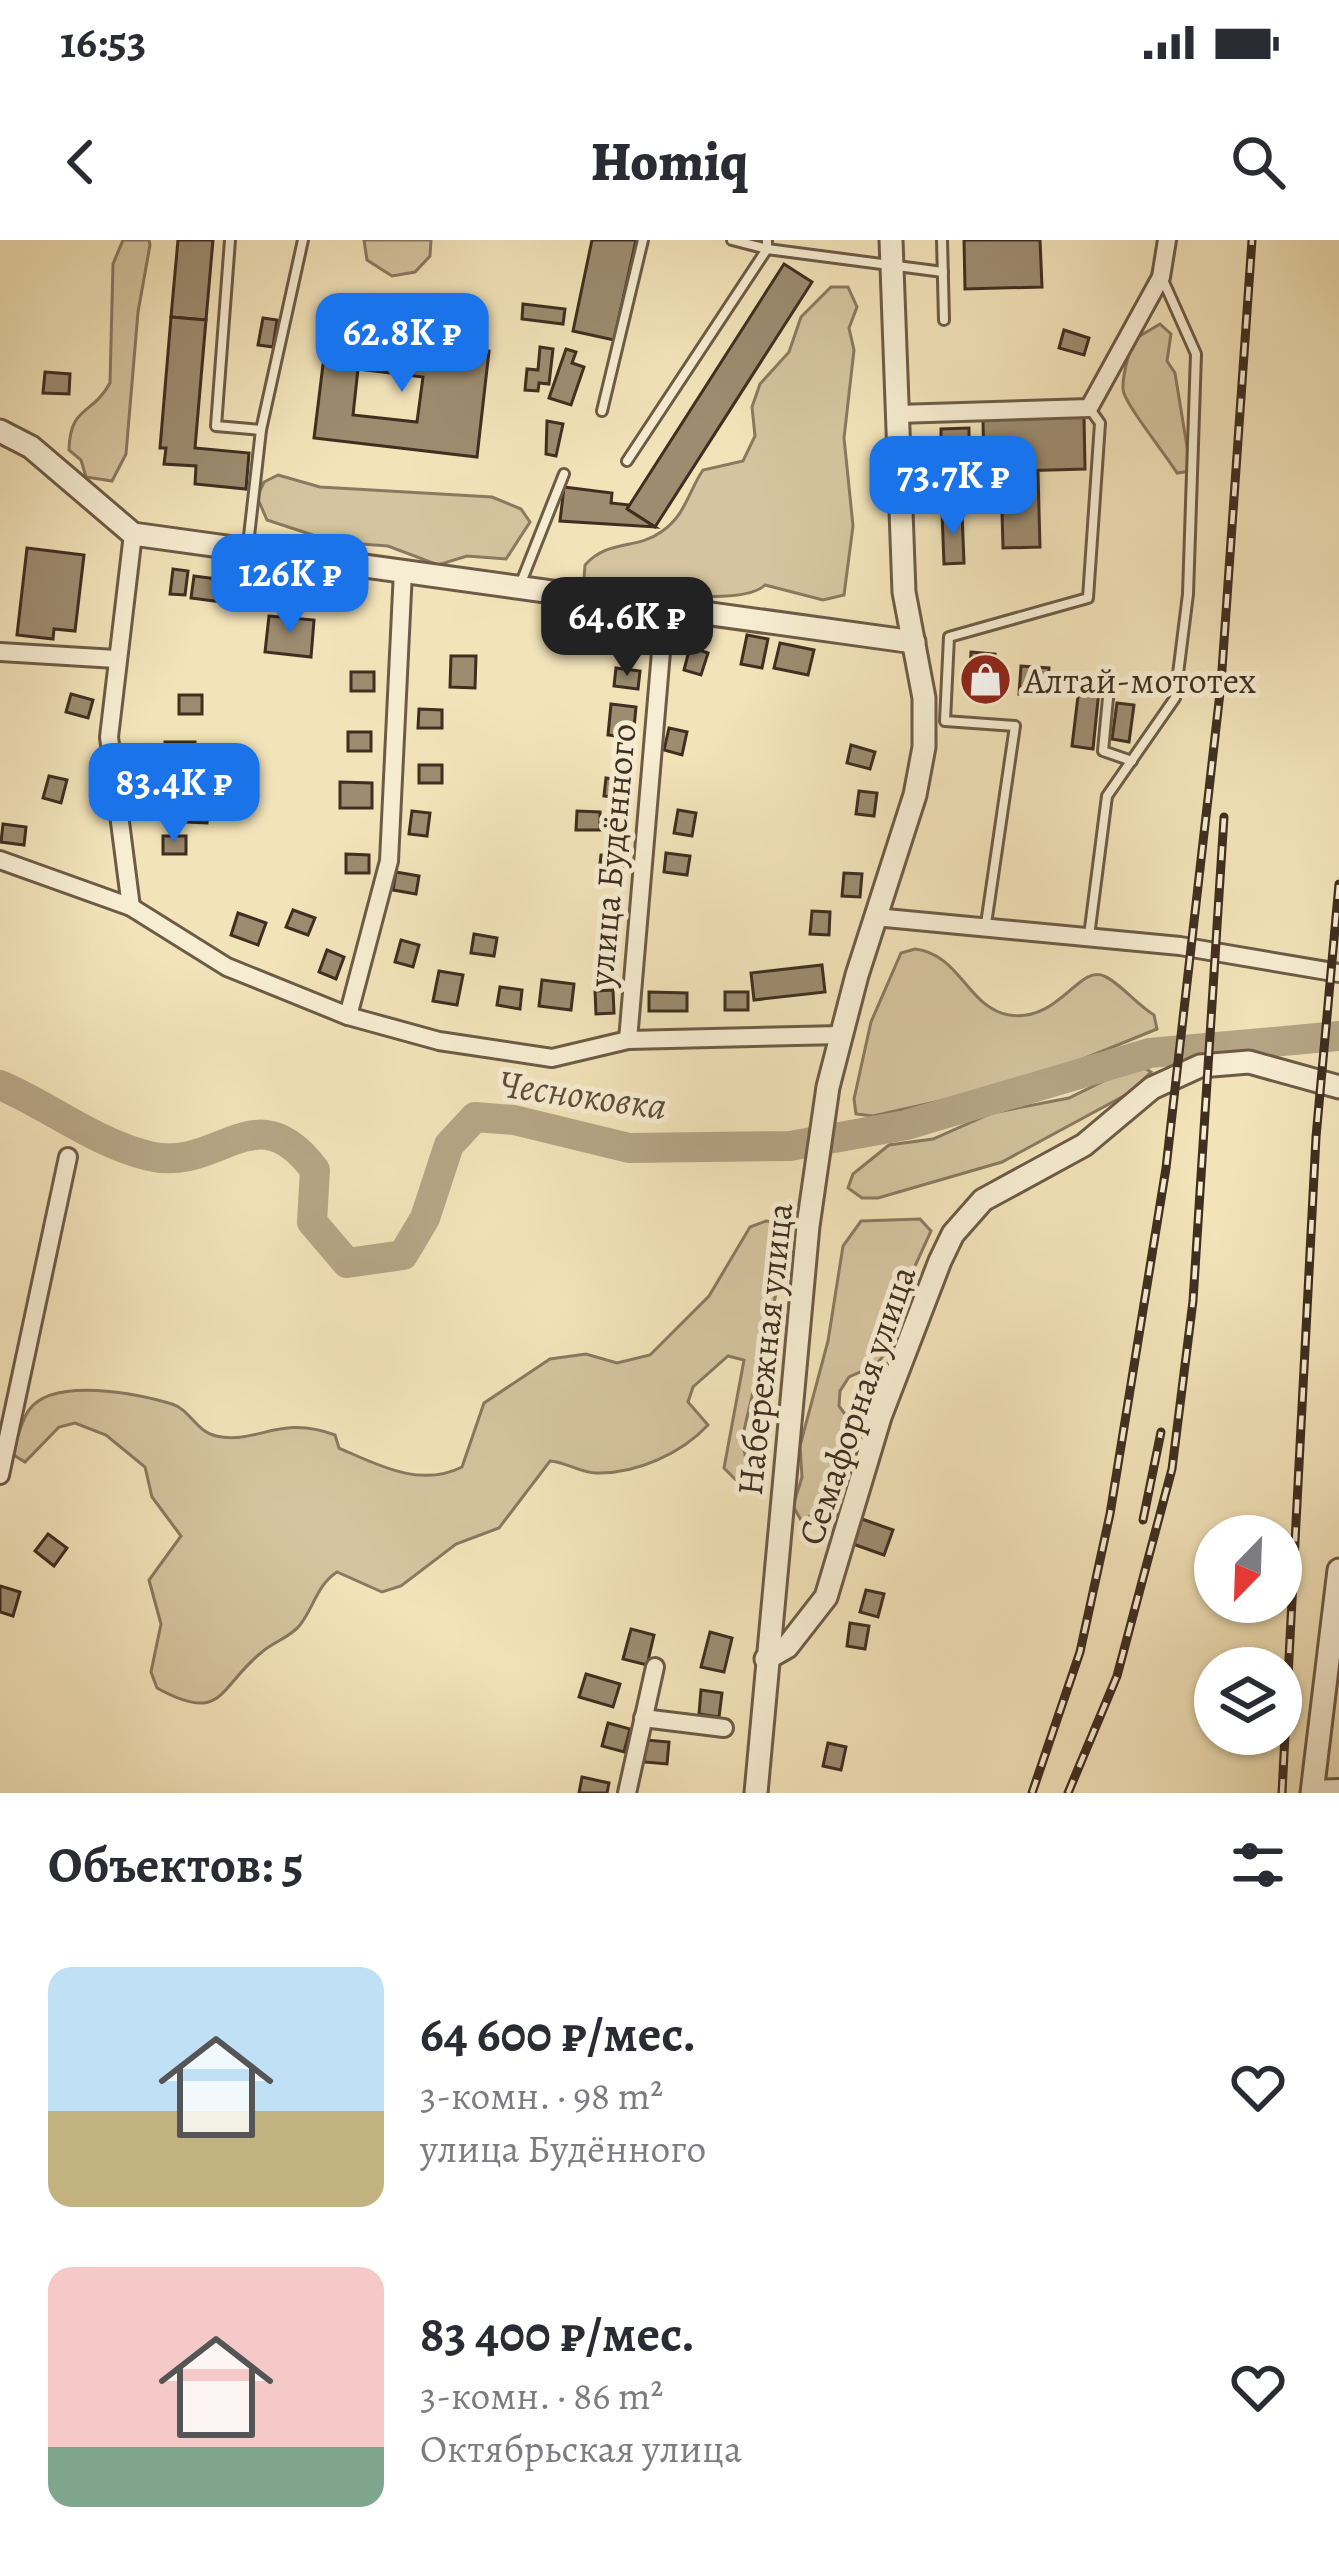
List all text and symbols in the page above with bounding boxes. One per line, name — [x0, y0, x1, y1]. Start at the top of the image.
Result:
text: 16:53 — [60, 11, 146, 73]
text: Homiq — [591, 125, 748, 199]
icon: back — [48, 129, 114, 195]
icon: search — [1225, 129, 1291, 195]
pin: 62.8K ₽ — [291, 293, 513, 395]
text: 62.8K ₽ — [343, 305, 461, 358]
pin: 73.7K ₽ — [842, 436, 1064, 538]
text: 73.7K ₽ — [896, 448, 1010, 501]
pin: 126K ₽ — [192, 534, 388, 636]
text: 126K ₽ — [238, 546, 342, 599]
pin: 64.6K ₽ — [516, 577, 738, 679]
text: 64.6K ₽ — [568, 589, 686, 642]
shop icon: Алтай-мототех — [957, 652, 1013, 708]
place label: Алтай-мототех — [1023, 656, 1256, 705]
street label: улица Будённого — [575, 721, 647, 990]
pin: 83.4K ₽ — [63, 743, 285, 845]
text: 83.4K ₽ — [116, 755, 232, 808]
water label: Чесноковка — [496, 1056, 670, 1133]
street label: Набережная улица — [725, 1200, 804, 1498]
street label: Семафорная улица — [786, 1259, 927, 1551]
north arrow — [1194, 1515, 1302, 1623]
map controls — [1194, 1515, 1302, 1755]
button: layers — [1194, 1647, 1302, 1755]
text: Объектов: 5 — [48, 1830, 304, 1900]
icon: filters — [1225, 1832, 1291, 1898]
text: 64 600 ₽/мес. — [420, 1999, 696, 2069]
icon: home — [144, 2015, 288, 2159]
icon: heart — [1225, 2054, 1291, 2120]
text: 3-комн. · 98 m² — [420, 2069, 663, 2122]
text: улица Будённого — [420, 2122, 706, 2175]
text: 83 400 ₽/мес. — [420, 2299, 695, 2369]
icon: home — [144, 2315, 288, 2459]
icon: heart — [1225, 2354, 1291, 2420]
text: 3-комн. · 86 m² — [420, 2369, 663, 2422]
text: Октябрьская улица — [420, 2422, 742, 2475]

